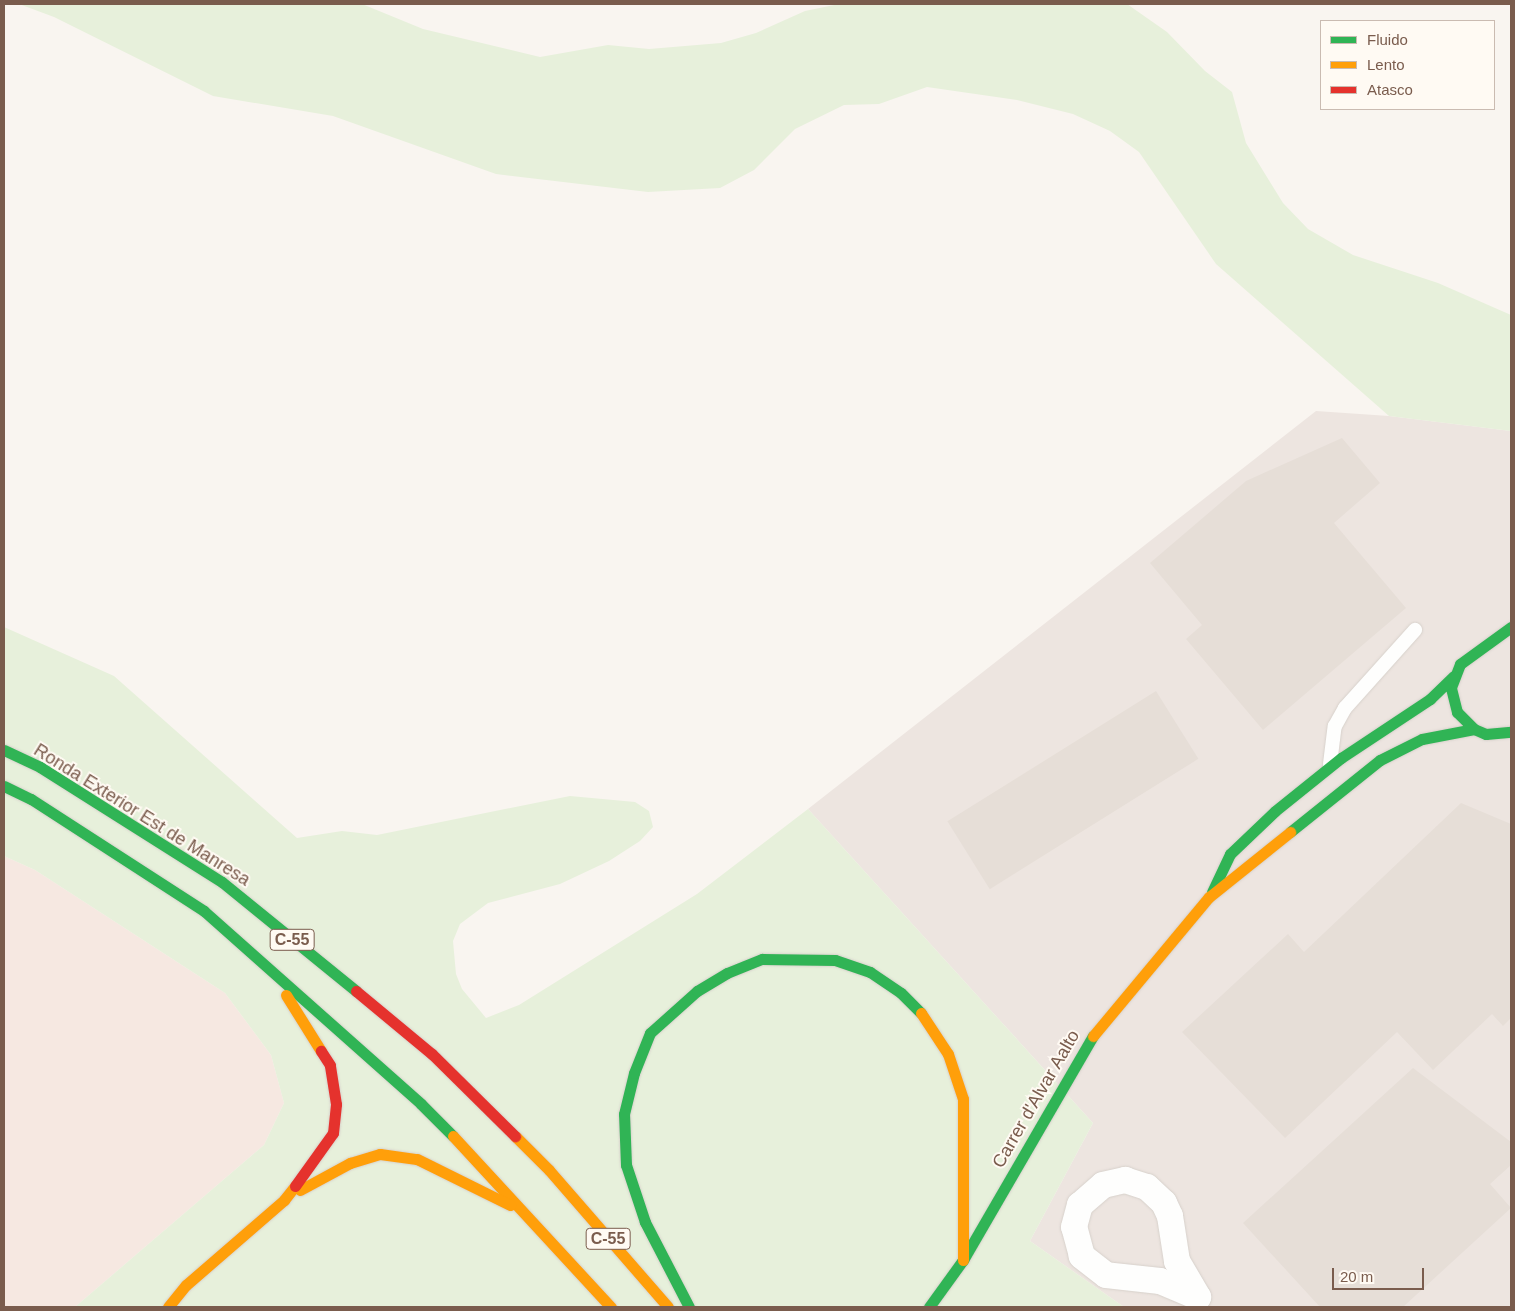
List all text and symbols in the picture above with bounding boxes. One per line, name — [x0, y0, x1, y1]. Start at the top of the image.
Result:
legend — [1320, 20, 1495, 110]
text: Fluido — [1367, 31, 1408, 48]
text: Lento — [1367, 56, 1405, 73]
text: Atasco — [1367, 81, 1413, 98]
street label: Ronda Exterior Est de Manresa — [30, 739, 254, 891]
road number: C-55 — [270, 926, 314, 954]
street label: Carrer d'Alvar Aalto — [988, 1026, 1084, 1172]
road number: C-55 — [586, 1226, 630, 1252]
scale bar — [1335, 1258, 1428, 1290]
text: 20 m — [1340, 1268, 1373, 1285]

